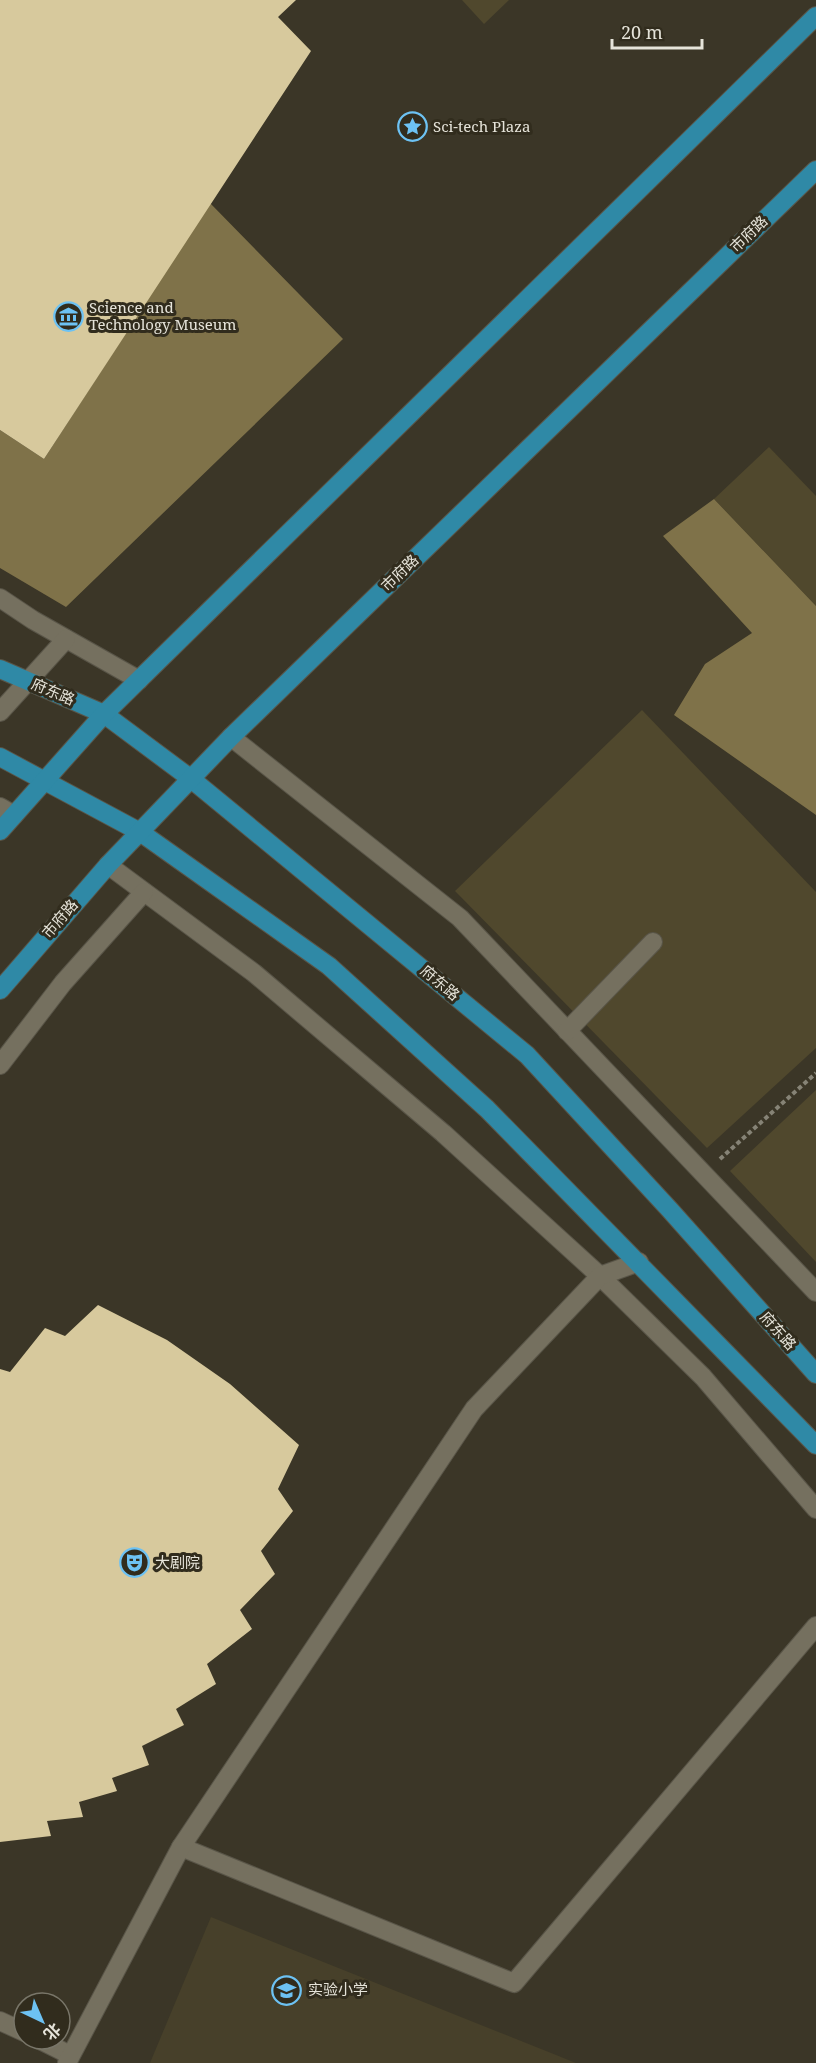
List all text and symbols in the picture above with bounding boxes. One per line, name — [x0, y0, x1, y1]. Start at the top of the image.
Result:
scale bar — [612, 12, 702, 50]
text: 20 m — [621, 20, 663, 44]
place icon: Sci-tech Plaza — [396, 111, 428, 143]
place label: Sci-tech Plaza — [433, 116, 530, 136]
street label: 市府路 — [725, 210, 771, 256]
place label: Science and Technology Museum — [89, 297, 237, 334]
museum icon: Science and Technology Museum — [52, 301, 84, 333]
street label: 市府路 — [376, 549, 422, 595]
street label: 府东路 — [29, 673, 78, 709]
street label: 市府路 — [37, 895, 82, 942]
street label: 府东路 — [417, 960, 464, 1004]
street label: 府东路 — [756, 1307, 801, 1354]
theatre icon: 大剧院 — [118, 1547, 150, 1579]
place label: 大剧院 — [155, 1552, 200, 1572]
school or university icon: 实验小学 — [271, 1974, 303, 2006]
place label: 实验小学 — [308, 1979, 368, 1999]
north arrow — [12, 1991, 72, 2051]
text: 北 — [39, 2018, 66, 2045]

